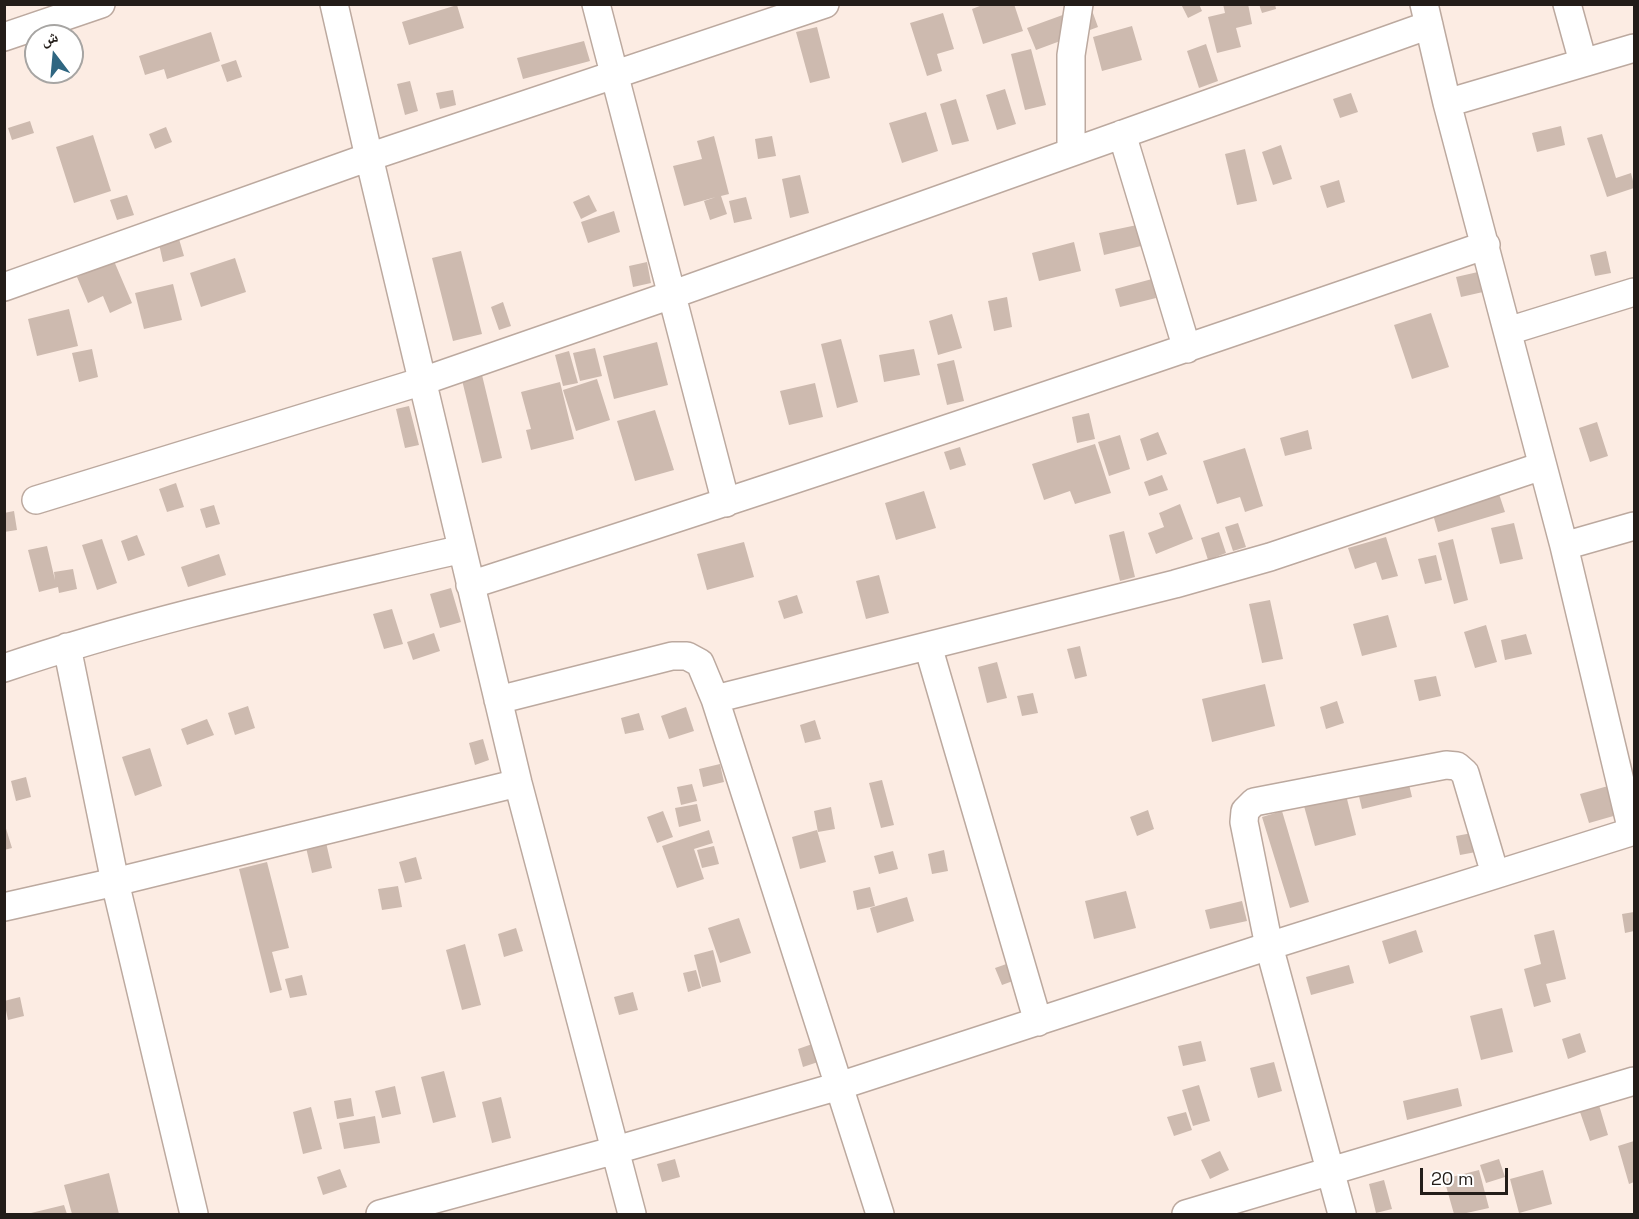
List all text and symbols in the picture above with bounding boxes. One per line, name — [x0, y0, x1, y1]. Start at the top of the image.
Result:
north arrow — [24, 24, 84, 84]
text: ش — [38, 26, 61, 51]
scale bar — [1423, 1156, 1512, 1194]
text: 20 m — [1431, 1167, 1474, 1190]

